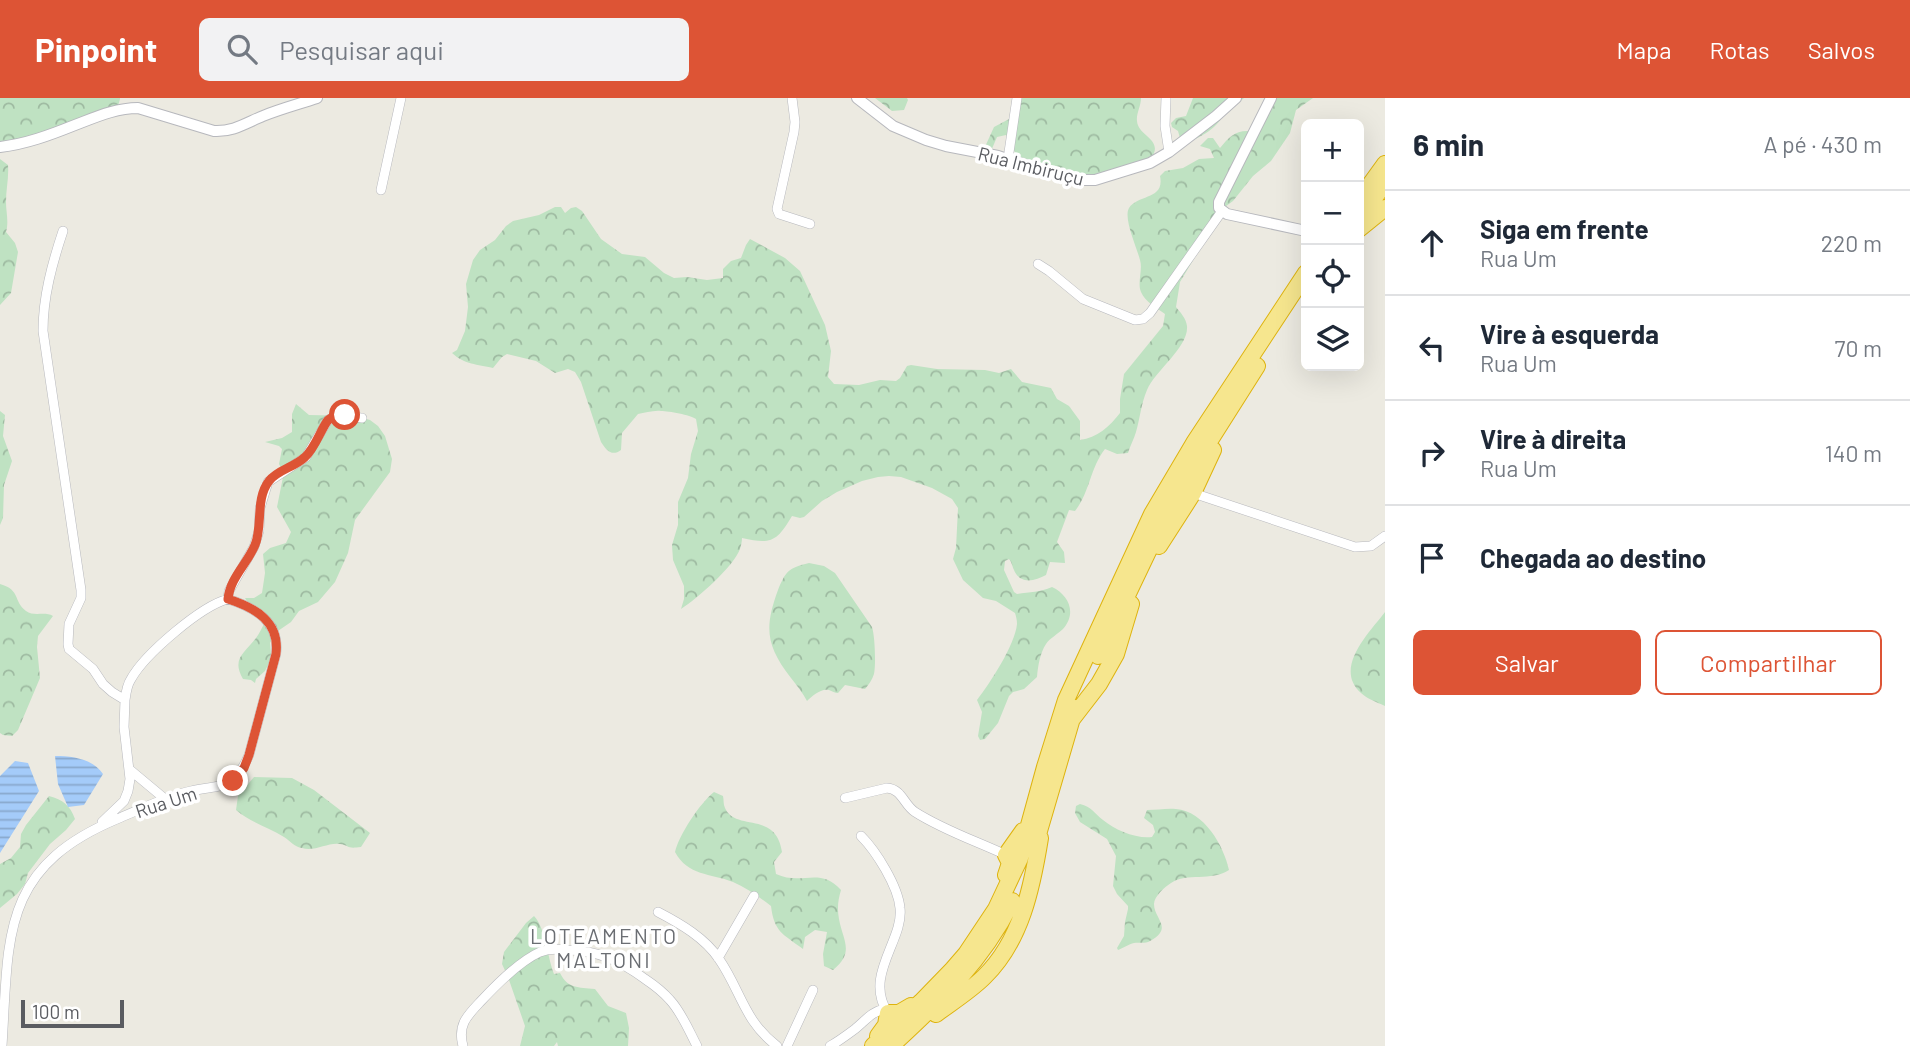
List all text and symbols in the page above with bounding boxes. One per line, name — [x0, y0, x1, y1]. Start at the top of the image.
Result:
search box — [199, 18, 689, 81]
text: Pinpoint — [35, 29, 157, 69]
icon: search — [223, 30, 261, 68]
text: Pesquisar aqui — [279, 34, 444, 65]
text: Mapa — [1617, 35, 1672, 64]
text: Rotas — [1710, 35, 1770, 64]
text: Salvos — [1808, 35, 1875, 64]
map controls — [1301, 119, 1364, 371]
button: + — [1301, 119, 1364, 182]
text: 6 min — [1413, 126, 1484, 162]
text: A pé · 430 m — [1763, 130, 1882, 158]
street label: Rua Imbiruçu — [976, 141, 1086, 190]
button: − — [1301, 182, 1364, 245]
text: Siga em frente — [1480, 213, 1649, 244]
icon: ahead — [1413, 224, 1451, 262]
text: 220 m — [1821, 229, 1882, 257]
text: Rua Um — [1480, 244, 1557, 272]
button: locate — [1301, 245, 1364, 308]
button: layers — [1301, 308, 1364, 371]
text: Vire à esquerda — [1480, 318, 1659, 349]
icon: left — [1413, 329, 1451, 367]
text: 70 m — [1835, 334, 1882, 362]
text: Rua Um — [1480, 349, 1557, 377]
route start — [329, 399, 360, 430]
text: Vire à direita — [1480, 423, 1626, 454]
icon: right — [1413, 434, 1451, 472]
text: 140 m — [1825, 439, 1882, 467]
text: Rua Um — [1480, 454, 1557, 482]
icon: arrive — [1413, 539, 1451, 577]
text: Chegada ao destino — [1480, 542, 1706, 573]
button: Salvar — [1413, 630, 1641, 695]
button: Compartilhar — [1655, 630, 1882, 695]
route end — [217, 765, 248, 796]
street label: Rua Um — [132, 781, 200, 822]
district label: LOTEAMENTO MALTONI — [530, 923, 678, 972]
scale bar — [21, 997, 124, 1029]
text: 100 m — [32, 1000, 80, 1023]

